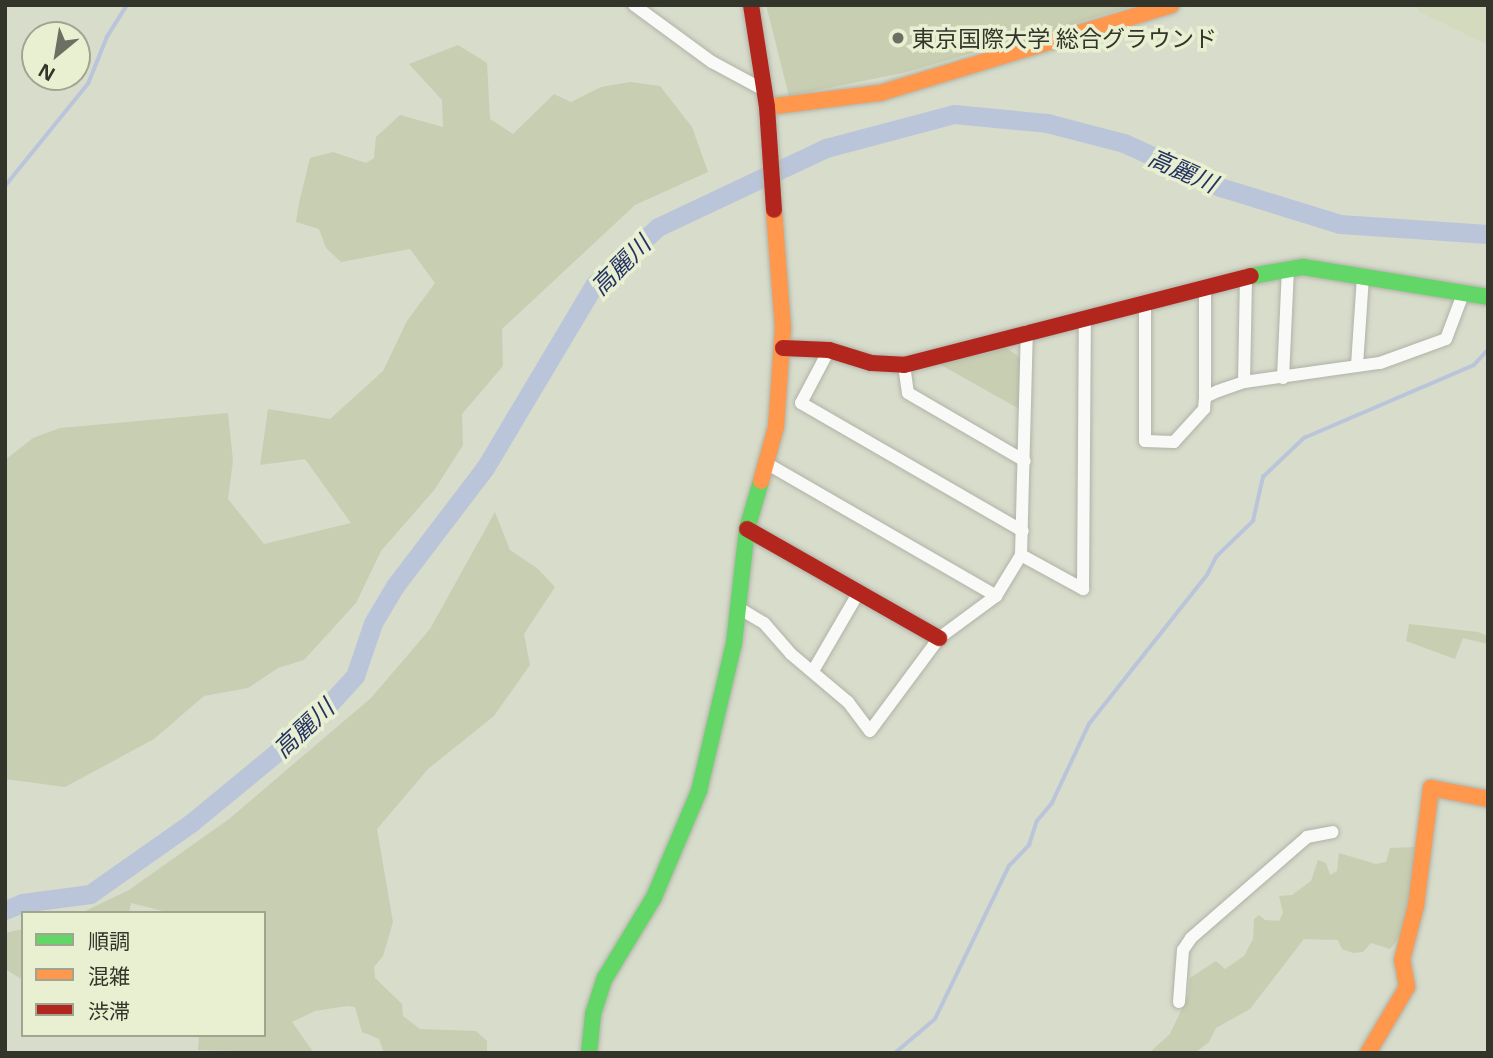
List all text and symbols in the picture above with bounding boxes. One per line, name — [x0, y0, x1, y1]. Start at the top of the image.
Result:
north arrow — [21, 21, 91, 91]
place label: 東京国際大学 総合グラウンド — [912, 24, 1217, 52]
marker: 東京国際大学 総合グラウンド — [890, 30, 906, 46]
text: N — [33, 57, 60, 88]
water label: 高麗川 — [1144, 142, 1222, 198]
water label: 高麗川 — [584, 229, 656, 301]
water label: 高麗川 — [267, 693, 339, 763]
legend — [21, 911, 266, 1037]
text: 順調 — [88, 927, 130, 955]
text: 混雑 — [88, 962, 130, 990]
text: 渋滞 — [88, 997, 130, 1025]

